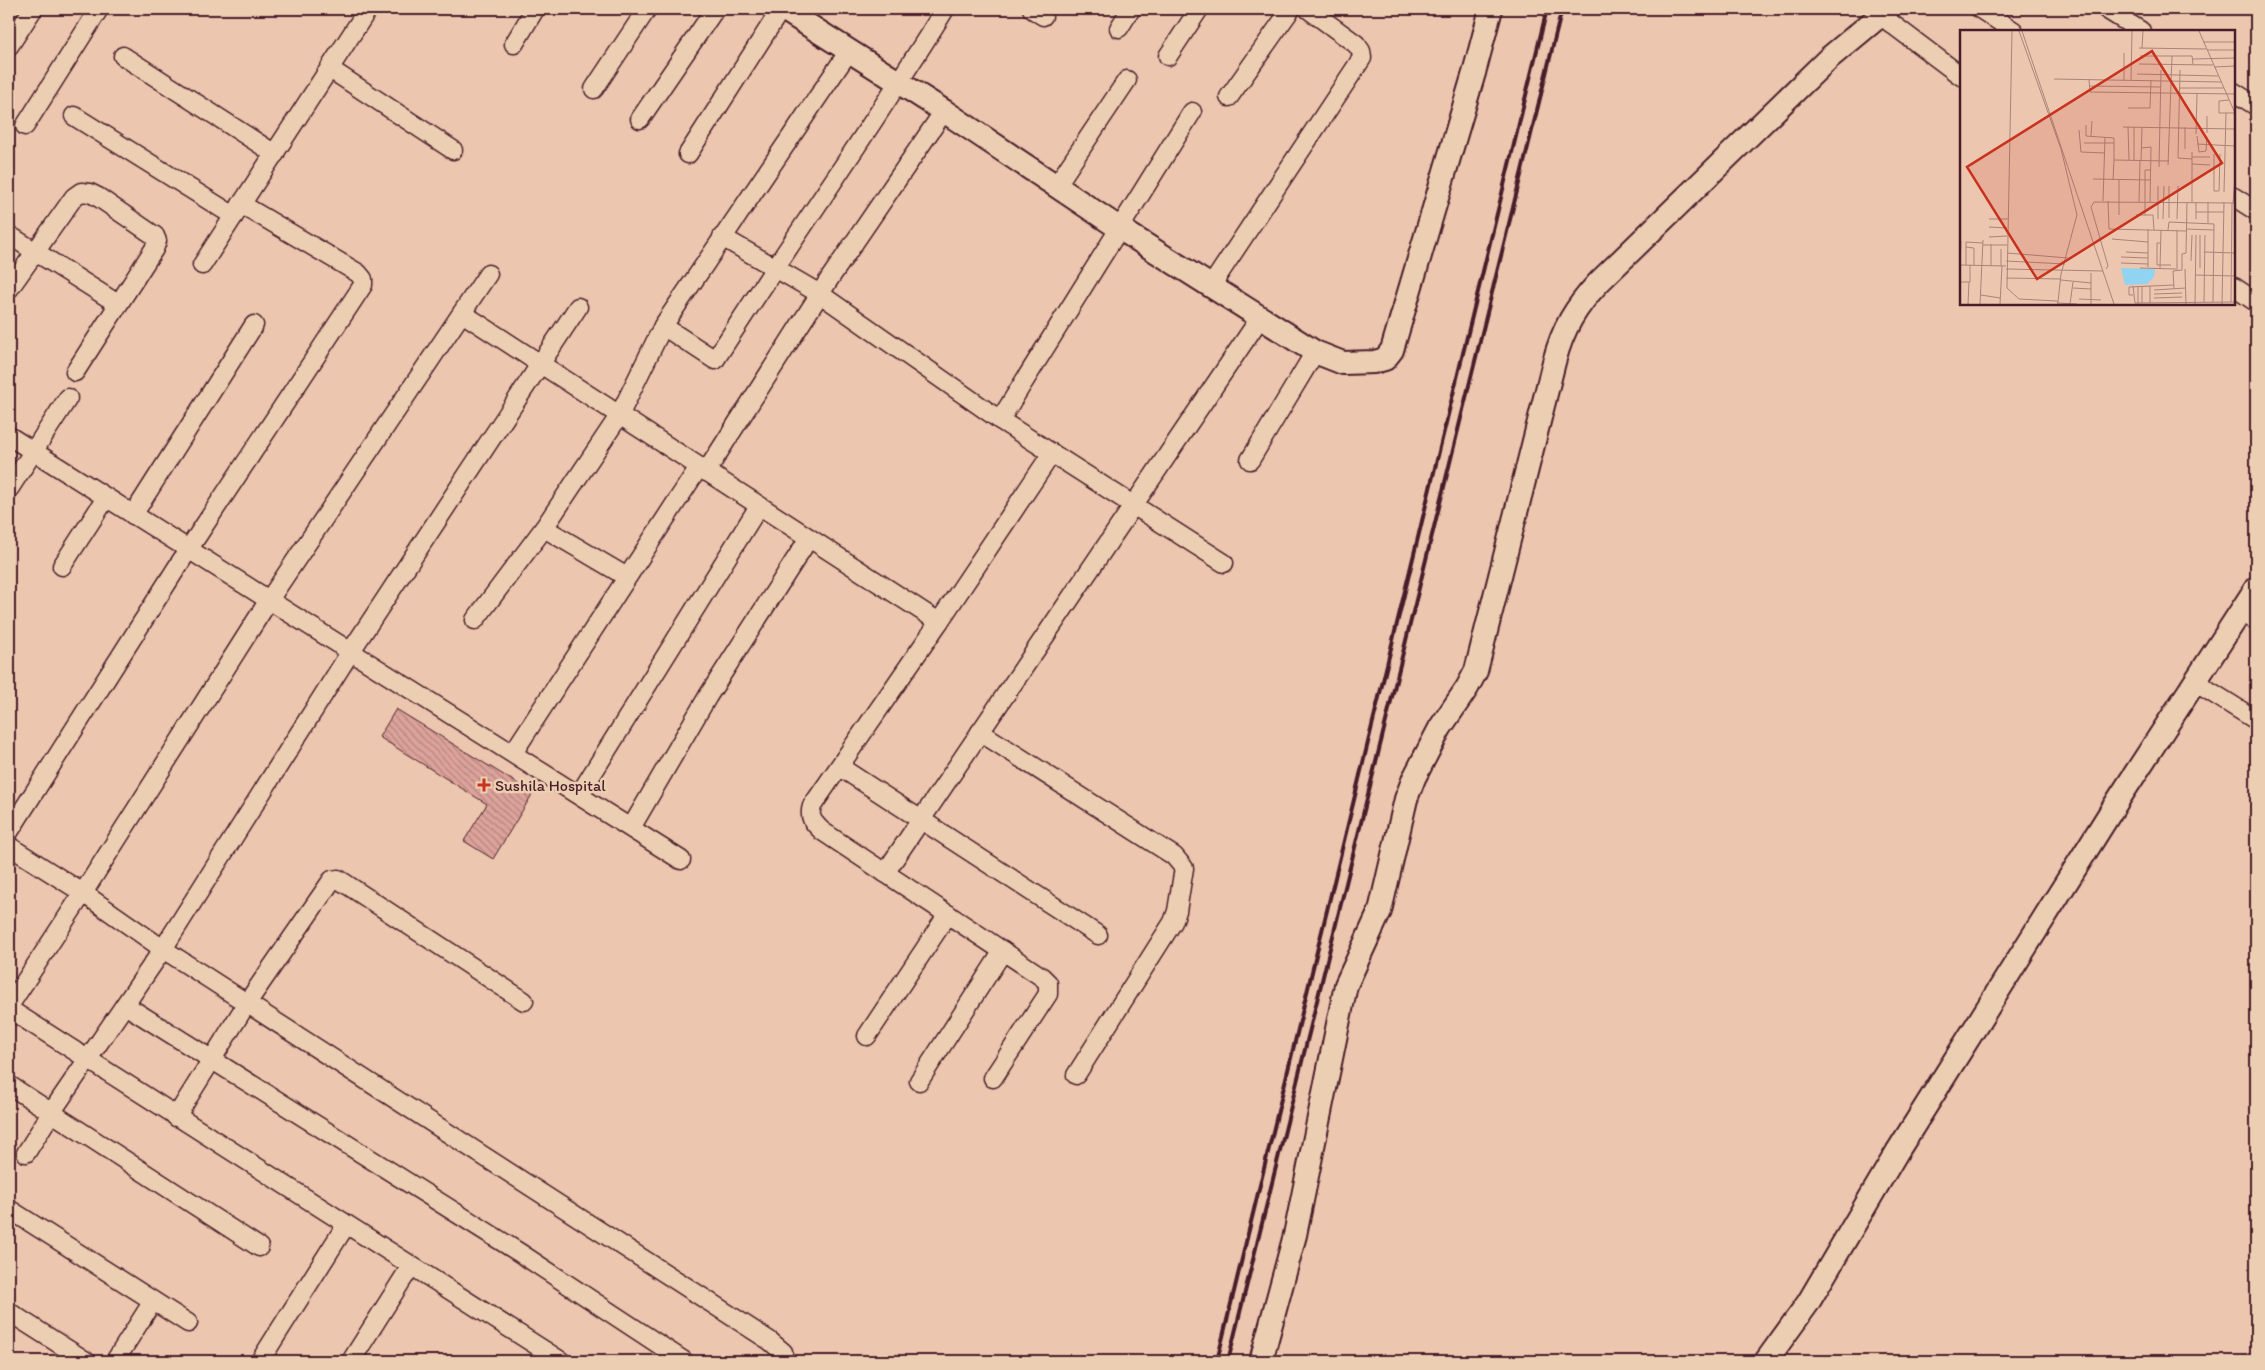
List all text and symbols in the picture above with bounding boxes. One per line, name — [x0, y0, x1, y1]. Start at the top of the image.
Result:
inset map — [1960, 30, 2235, 305]
place label: Sushila Hospital — [495, 776, 606, 795]
marker: Sushila Hospital — [477, 778, 491, 792]

